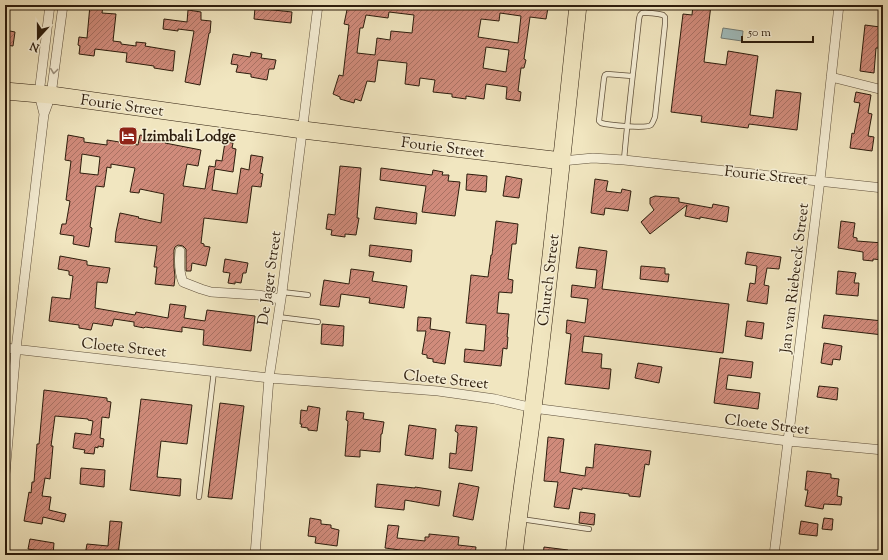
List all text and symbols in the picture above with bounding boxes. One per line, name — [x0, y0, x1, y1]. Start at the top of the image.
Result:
north arrow — [18, 18, 58, 58]
scale bar — [742, 18, 813, 44]
text: 50 m — [747, 24, 771, 42]
text: N — [28, 37, 43, 56]
one-way arrow — [50, 68, 59, 75]
street label: Fourie Street — [79, 90, 165, 123]
hotel icon: Izimbali Lodge — [117, 125, 139, 147]
place label: Izimbali Lodge — [142, 127, 236, 148]
street label: Fourie Street — [400, 133, 486, 164]
street label: Fourie Street — [723, 162, 809, 191]
street label: Jan van Riebeeck Street — [776, 202, 815, 355]
street label: De Jager Street — [253, 230, 287, 327]
street label: Church Street — [533, 233, 566, 327]
street label: Cloete Street — [80, 334, 167, 363]
street label: Cloete Street — [402, 366, 489, 395]
street label: Cloete Street — [723, 410, 810, 441]

